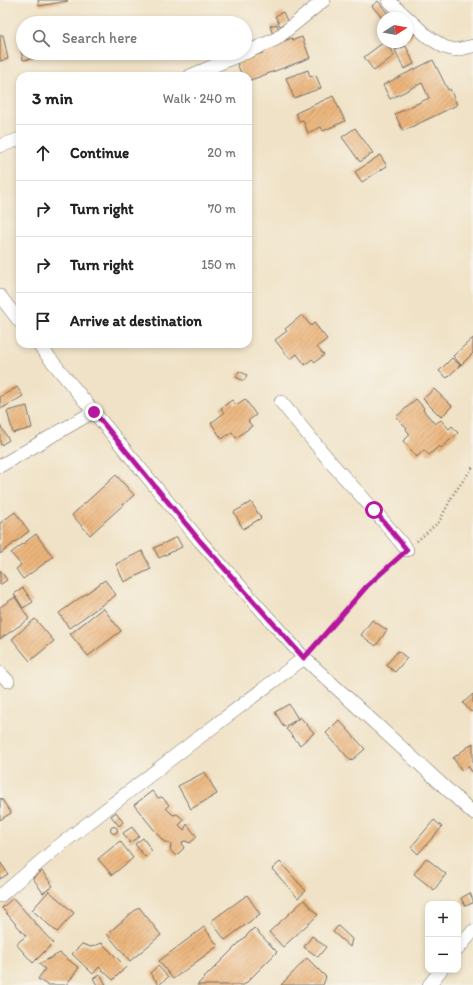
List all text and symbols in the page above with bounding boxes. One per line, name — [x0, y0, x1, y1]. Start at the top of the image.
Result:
north arrow — [377, 12, 413, 48]
search box — [16, 16, 252, 60]
icon: search — [30, 27, 52, 49]
text: Search here — [62, 29, 137, 47]
text: 3 min — [32, 88, 73, 108]
text: Walk · 240 m — [163, 91, 236, 106]
icon: ahead — [32, 142, 54, 164]
text: Continue — [70, 144, 129, 162]
text: 20 m — [207, 145, 236, 160]
icon: right — [32, 198, 54, 220]
text: Turn right — [70, 200, 134, 218]
text: 70 m — [208, 201, 236, 216]
icon: right — [32, 254, 54, 276]
text: Turn right — [70, 256, 134, 274]
text: 150 m — [201, 257, 236, 272]
icon: arrive — [32, 310, 54, 332]
text: Arrive at destination — [70, 312, 202, 330]
route end — [85, 403, 103, 421]
route start — [365, 501, 383, 519]
map controls — [425, 901, 461, 973]
button: + — [425, 901, 461, 937]
button: − — [425, 937, 461, 973]

